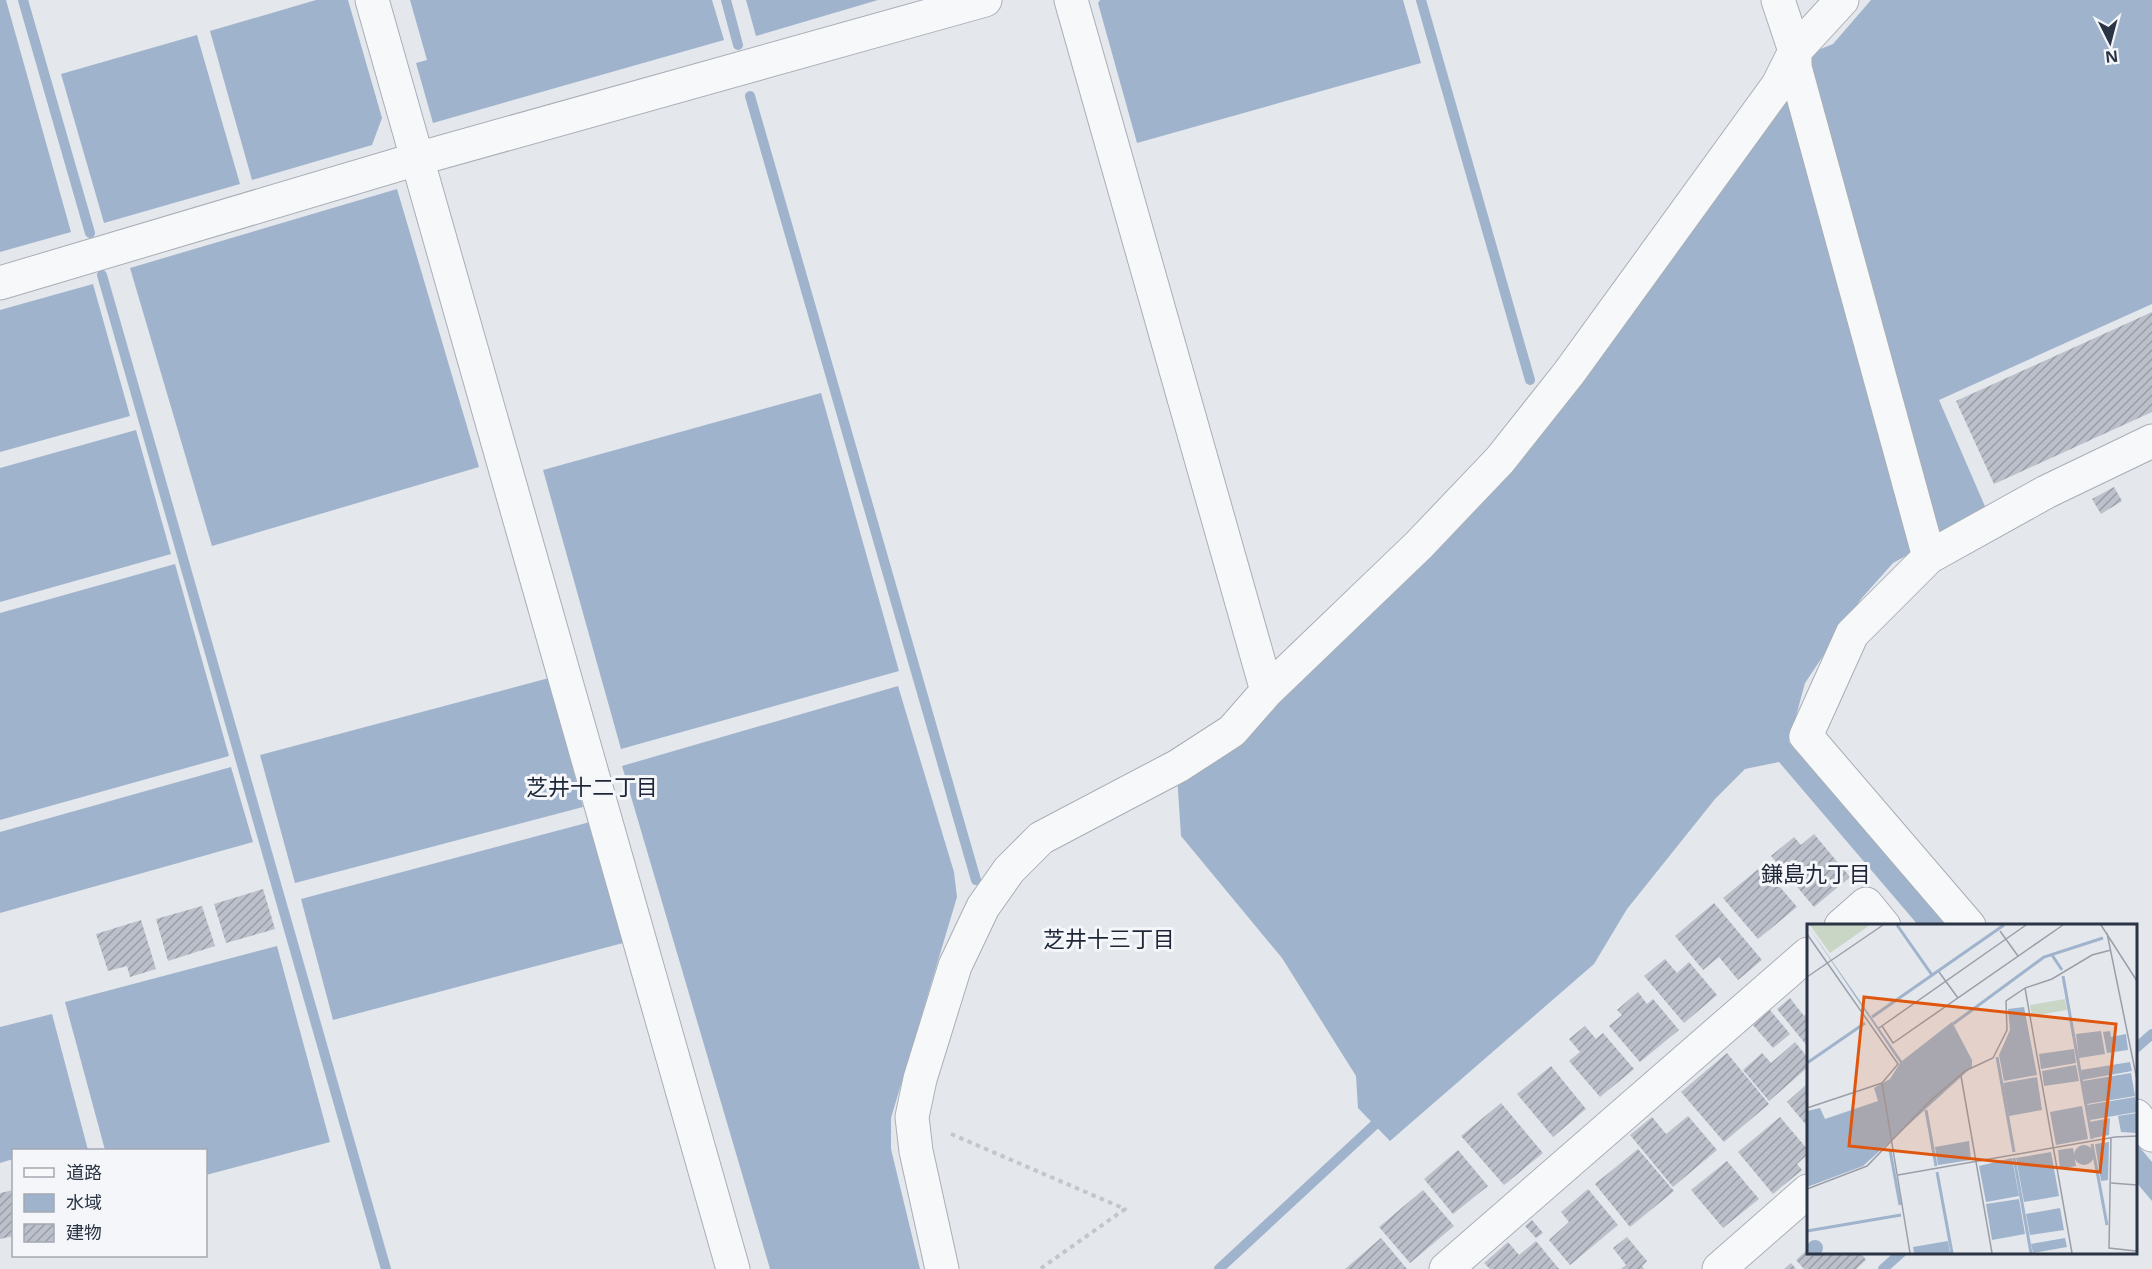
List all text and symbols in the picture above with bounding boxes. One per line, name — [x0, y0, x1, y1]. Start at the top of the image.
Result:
north arrow — [2080, 12, 2140, 72]
text: N — [2104, 45, 2119, 69]
district label: 芝井十二丁目 — [526, 771, 658, 801]
district label: 鎌島九丁目 — [1761, 858, 1871, 888]
district label: 芝井十三丁目 — [1043, 923, 1175, 953]
inset map — [1807, 924, 2137, 1254]
legend — [12, 1149, 207, 1257]
text: 道路 — [66, 1160, 102, 1184]
text: 水域 — [66, 1190, 102, 1214]
text: 建物 — [66, 1220, 102, 1244]

